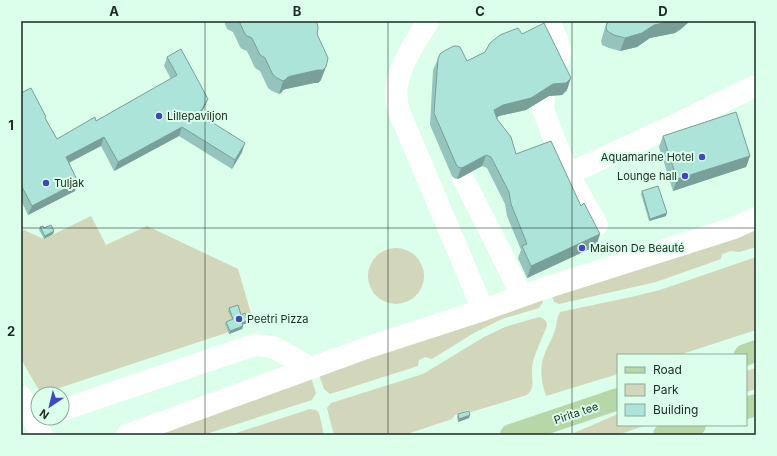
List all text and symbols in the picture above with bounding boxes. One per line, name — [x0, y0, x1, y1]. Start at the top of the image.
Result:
text: A — [109, 3, 119, 19]
text: B — [293, 3, 302, 19]
text: C — [475, 3, 485, 19]
text: D — [658, 3, 668, 19]
place label: Lillepaviljon — [167, 109, 228, 123]
marker: Lillepaviljon — [154, 111, 164, 121]
text: 1 — [8, 117, 14, 133]
place label: Aquamarine Hotel — [601, 150, 694, 164]
marker: Aquamarine Hotel — [697, 152, 707, 162]
place label: Lounge hall — [617, 169, 677, 183]
marker: Lounge hall — [680, 171, 690, 181]
place label: Tuljak — [54, 176, 84, 190]
marker: Tuljak — [41, 178, 51, 188]
place label: Maison De Beauté — [590, 241, 685, 255]
marker: Maison De Beauté — [577, 243, 587, 253]
place label: Peetri Pizza — [247, 312, 308, 326]
marker: Peetri Pizza — [234, 314, 244, 324]
text: 2 — [7, 323, 15, 339]
legend — [617, 354, 747, 426]
text: Road — [653, 362, 682, 377]
text: Park — [653, 382, 679, 397]
north arrow — [30, 386, 70, 426]
street label: Pirita tee — [552, 399, 600, 427]
text: Building — [653, 402, 698, 417]
text: N — [37, 406, 52, 422]

